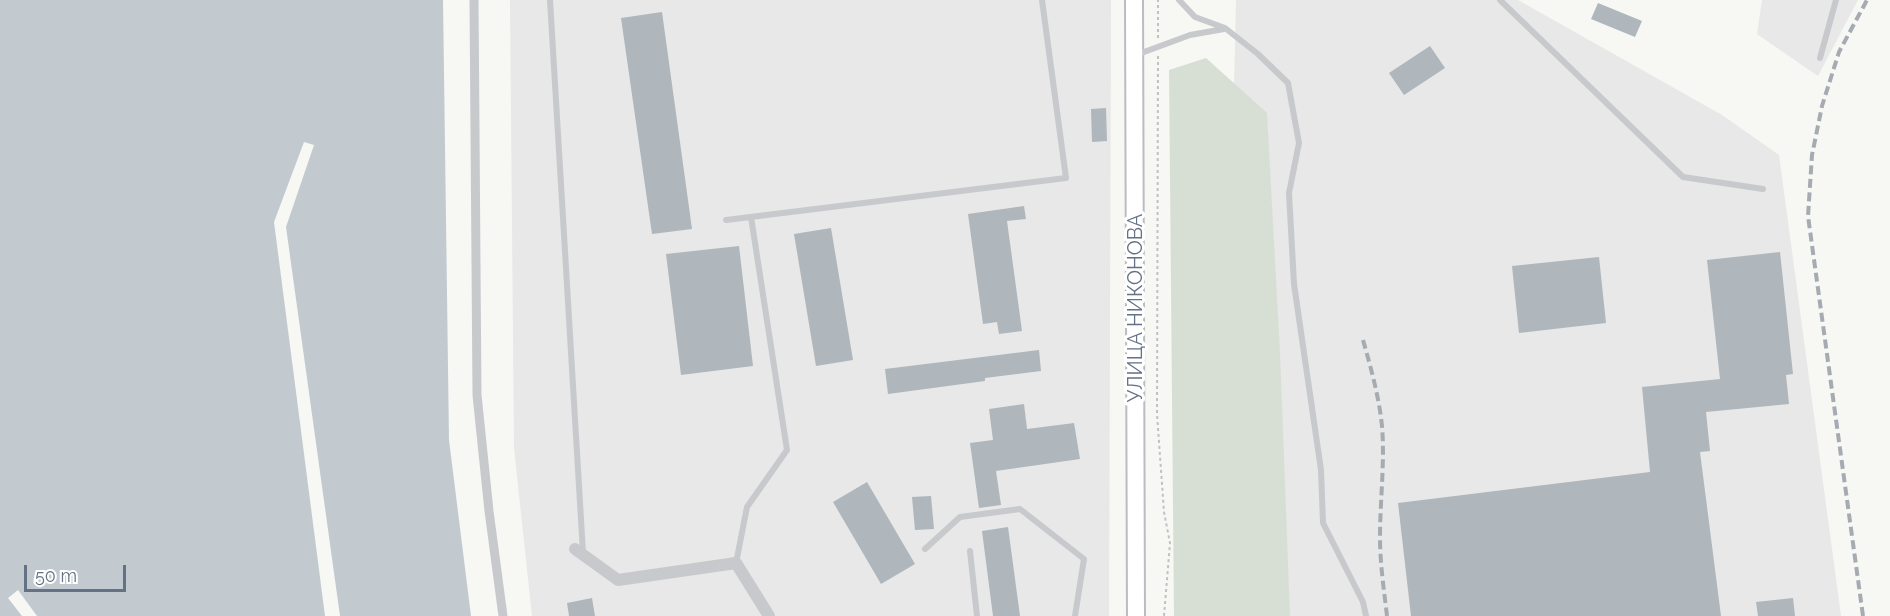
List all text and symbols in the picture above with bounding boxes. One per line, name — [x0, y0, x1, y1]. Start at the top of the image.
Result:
street label: УЛИЦА НИКОНОВА — [1124, 214, 1148, 402]
scale bar — [27, 553, 129, 591]
text: 50 m — [35, 565, 77, 586]

